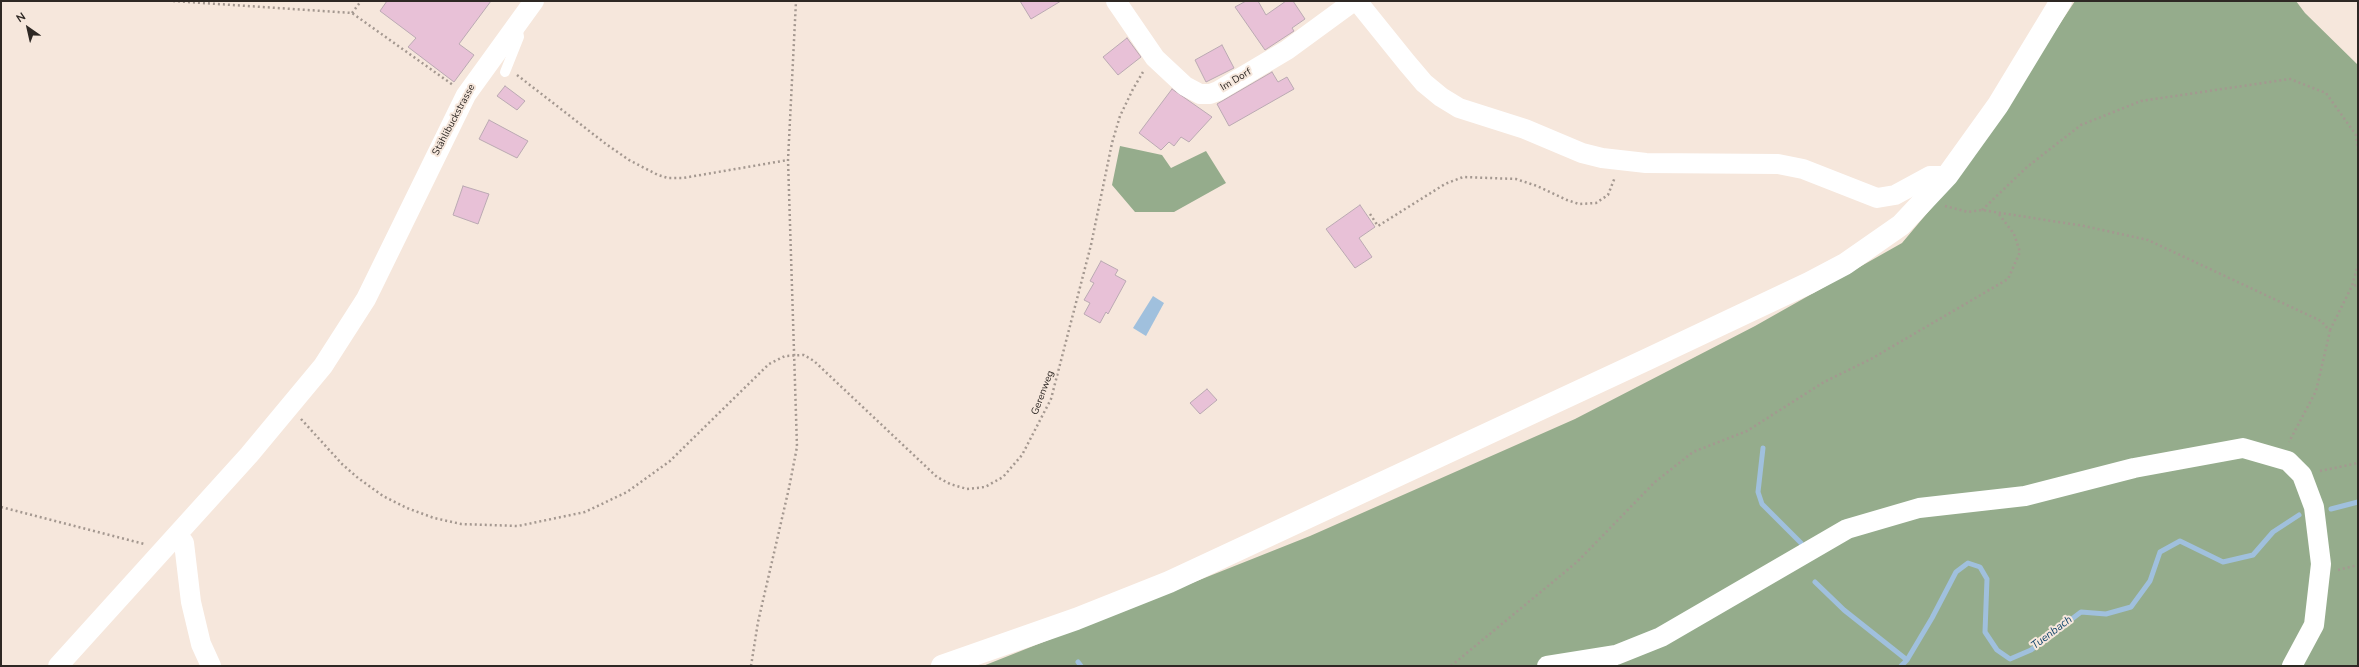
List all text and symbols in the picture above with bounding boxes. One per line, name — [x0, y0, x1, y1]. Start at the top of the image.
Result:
north arrow — [8, 8, 48, 48]
text: N — [13, 9, 29, 26]
street label: Im Dorf — [1218, 66, 1254, 94]
street label: Stählibuckstrasse — [430, 82, 478, 158]
street label: Gerenweg — [1029, 369, 1057, 417]
water label: Tuenbach — [2029, 613, 2075, 653]

